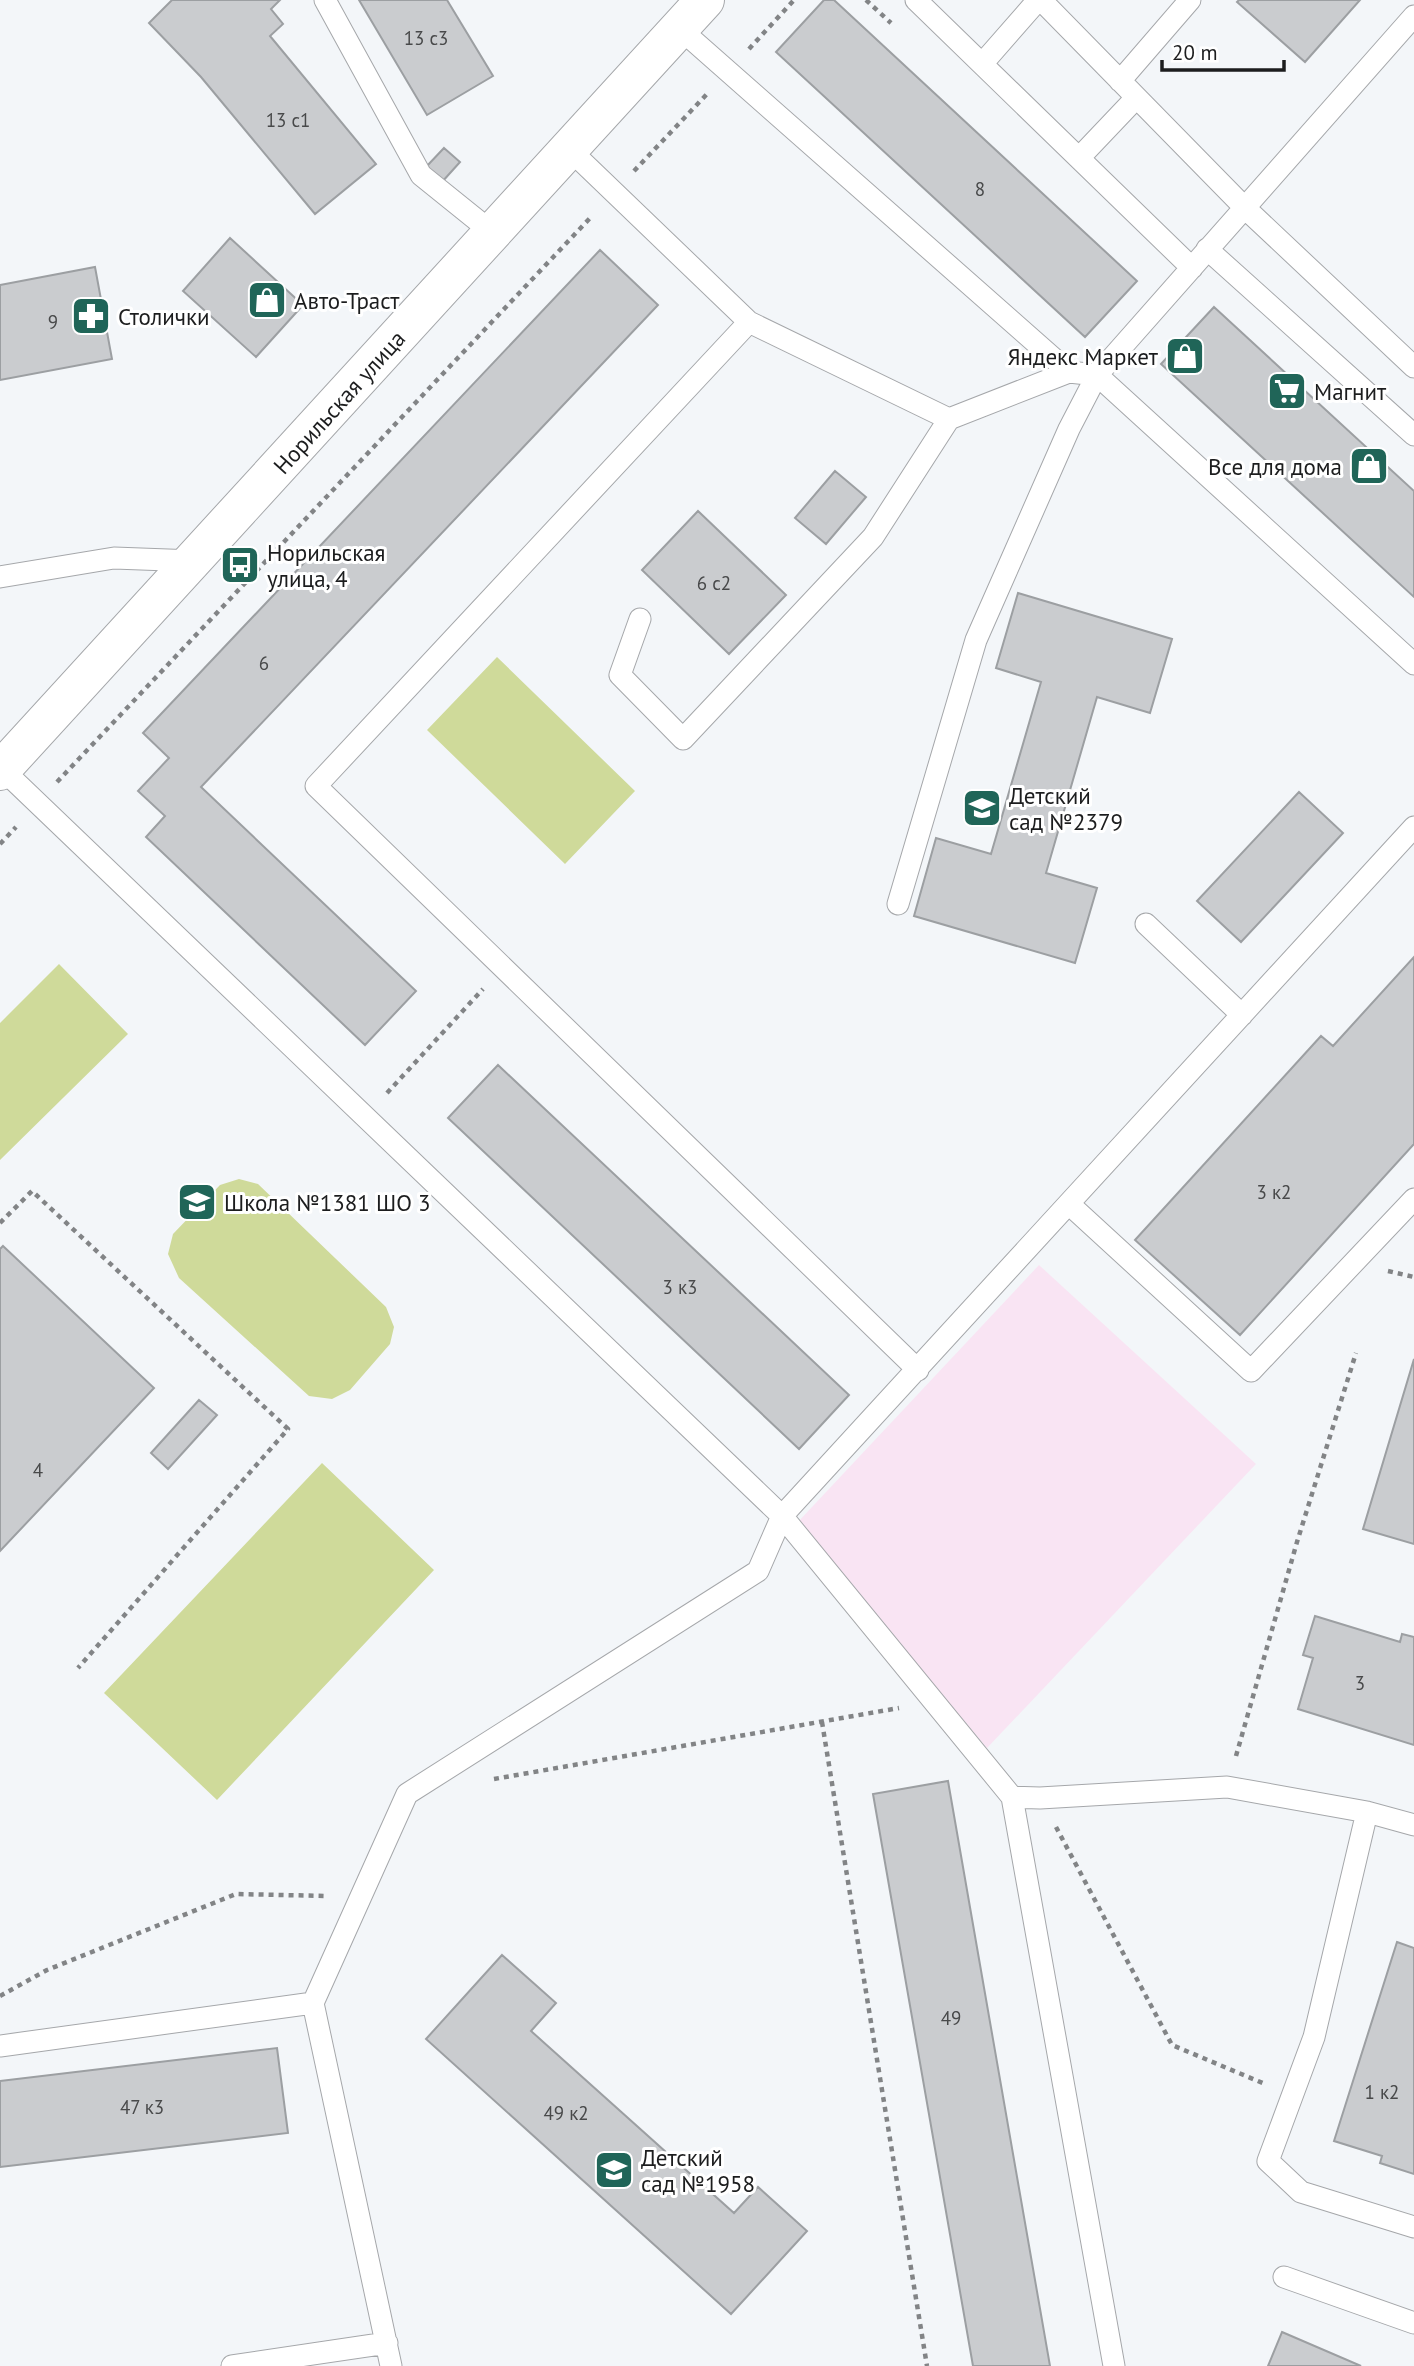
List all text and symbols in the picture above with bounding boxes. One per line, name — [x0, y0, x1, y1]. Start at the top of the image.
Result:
house number: 13 с3 — [404, 26, 448, 50]
scale bar — [1162, 28, 1284, 72]
text: 20 m — [1172, 39, 1218, 66]
house number: 13 с1 — [266, 108, 310, 132]
house number: 8 — [975, 177, 985, 201]
shop icon: Авто-Траст — [246, 279, 288, 321]
place label: Авто-Траст — [294, 286, 400, 315]
pharmacy icon: Столички — [70, 295, 112, 337]
place label: Столички — [118, 302, 210, 331]
house number: 9 — [48, 310, 58, 334]
street label: Норильская улица — [267, 324, 411, 480]
shop icon: Яндекс Маркет — [1164, 335, 1206, 377]
place label: Яндекс Маркет — [1007, 342, 1159, 371]
supermarket icon: Магнит — [1266, 370, 1308, 412]
place label: Магнит — [1314, 377, 1387, 406]
shop icon: Все для дома — [1348, 445, 1390, 487]
place label: Все для дома — [1208, 452, 1342, 481]
place label: Норильская улица, 4 — [267, 538, 385, 593]
bus stop icon: Норильская улица, 4 — [219, 544, 261, 586]
house number: 6 с2 — [697, 571, 731, 595]
house number: 6 — [259, 651, 269, 675]
place label: Детский сад №2379 — [1009, 781, 1123, 836]
school or university icon: Детский сад №2379 — [961, 787, 1003, 829]
house number: 3 к2 — [1257, 1180, 1291, 1204]
school or university icon: Школа №1381 ШО 3 — [176, 1181, 218, 1223]
place label: Школа №1381 ШО 3 — [224, 1188, 431, 1217]
house number: 3 к3 — [663, 1275, 697, 1299]
house number: 4 — [33, 1458, 43, 1482]
house number: 3 — [1355, 1671, 1365, 1695]
house number: 49 — [941, 2006, 961, 2030]
house number: 1 к2 — [1365, 2080, 1399, 2104]
house number: 47 к3 — [120, 2095, 164, 2119]
house number: 49 к2 — [543, 2101, 589, 2125]
place label: Детский сад №1958 — [641, 2143, 755, 2198]
school or university icon: Детский сад №1958 — [593, 2149, 635, 2191]

